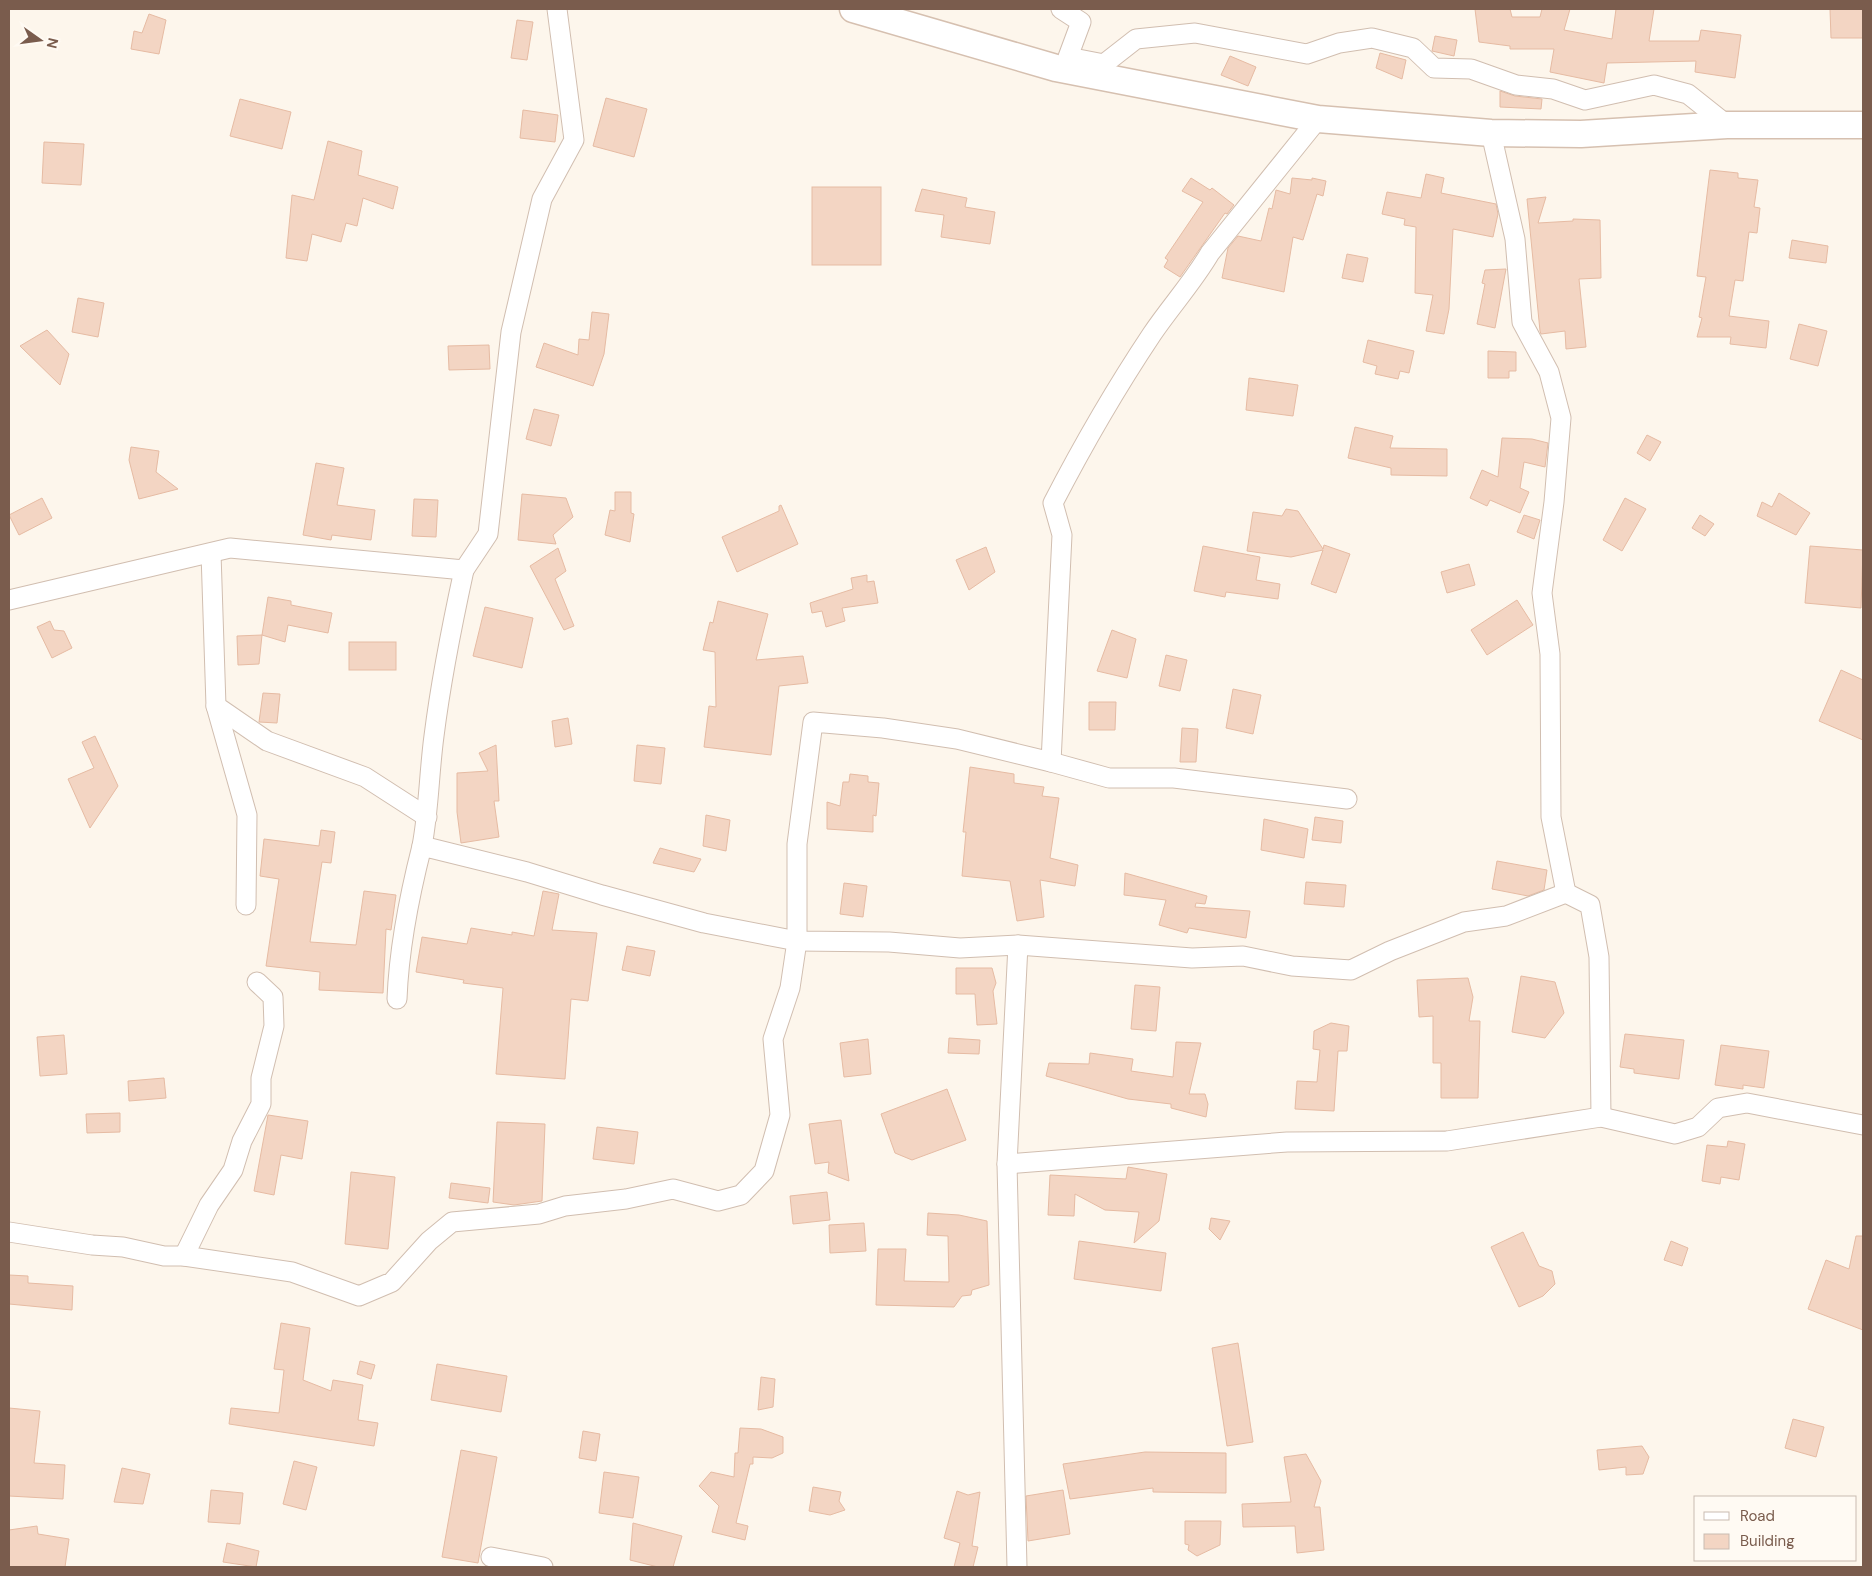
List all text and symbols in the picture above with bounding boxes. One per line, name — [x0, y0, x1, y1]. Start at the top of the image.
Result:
north arrow — [15, 15, 65, 65]
text: N — [43, 36, 63, 50]
legend — [1694, 1496, 1857, 1561]
text: Road — [1740, 1506, 1775, 1526]
text: Building — [1740, 1531, 1795, 1551]

